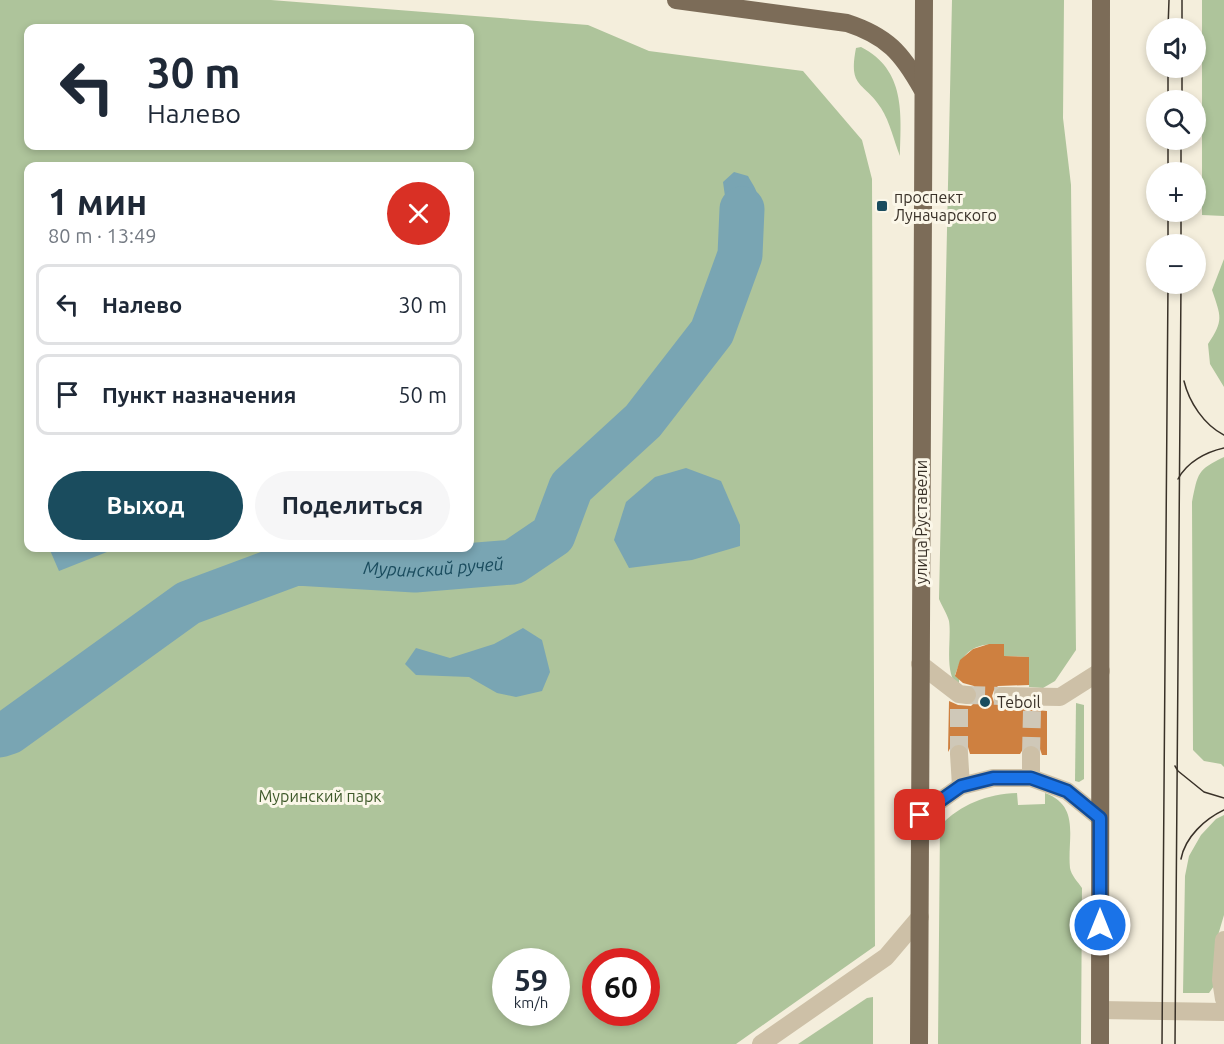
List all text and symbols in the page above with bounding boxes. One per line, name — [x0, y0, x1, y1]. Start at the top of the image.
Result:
map controls — [1146, 18, 1206, 294]
button: sound — [1146, 18, 1206, 78]
icon: left — [48, 48, 126, 126]
text: 30 m — [147, 49, 241, 96]
button: search — [1146, 90, 1206, 150]
text: Налево — [147, 98, 241, 128]
button: + — [1146, 162, 1206, 222]
text: 1 мин — [48, 181, 147, 222]
button: close — [387, 182, 450, 245]
place label: проспект Луначарского — [894, 188, 997, 224]
marker: проспект Луначарского — [875, 199, 889, 213]
text: 80 m · 13:49 — [48, 224, 157, 247]
button: − — [1146, 234, 1206, 294]
icon: left — [51, 288, 84, 321]
text: Налево — [102, 292, 182, 317]
text: 30 m — [398, 292, 447, 317]
icon: arrive — [51, 378, 84, 411]
text: Пункт назначения — [102, 382, 296, 407]
text: 50 m — [398, 382, 447, 407]
street label: улица Руставели — [912, 460, 930, 584]
button: Выход — [48, 471, 243, 540]
button: Поделиться — [255, 471, 450, 540]
water label: Муринский ручей — [363, 553, 504, 580]
place label: Teboil — [997, 693, 1041, 711]
marker: Teboil — [978, 695, 992, 709]
park label: Муринский парк — [258, 787, 382, 805]
pin — [894, 789, 945, 840]
icon: arrive — [903, 798, 936, 831]
position arrow — [1068, 893, 1132, 957]
speed limit sign: 60 — [582, 948, 660, 1026]
text: 59 — [514, 963, 548, 997]
text: km/h — [514, 994, 548, 1011]

